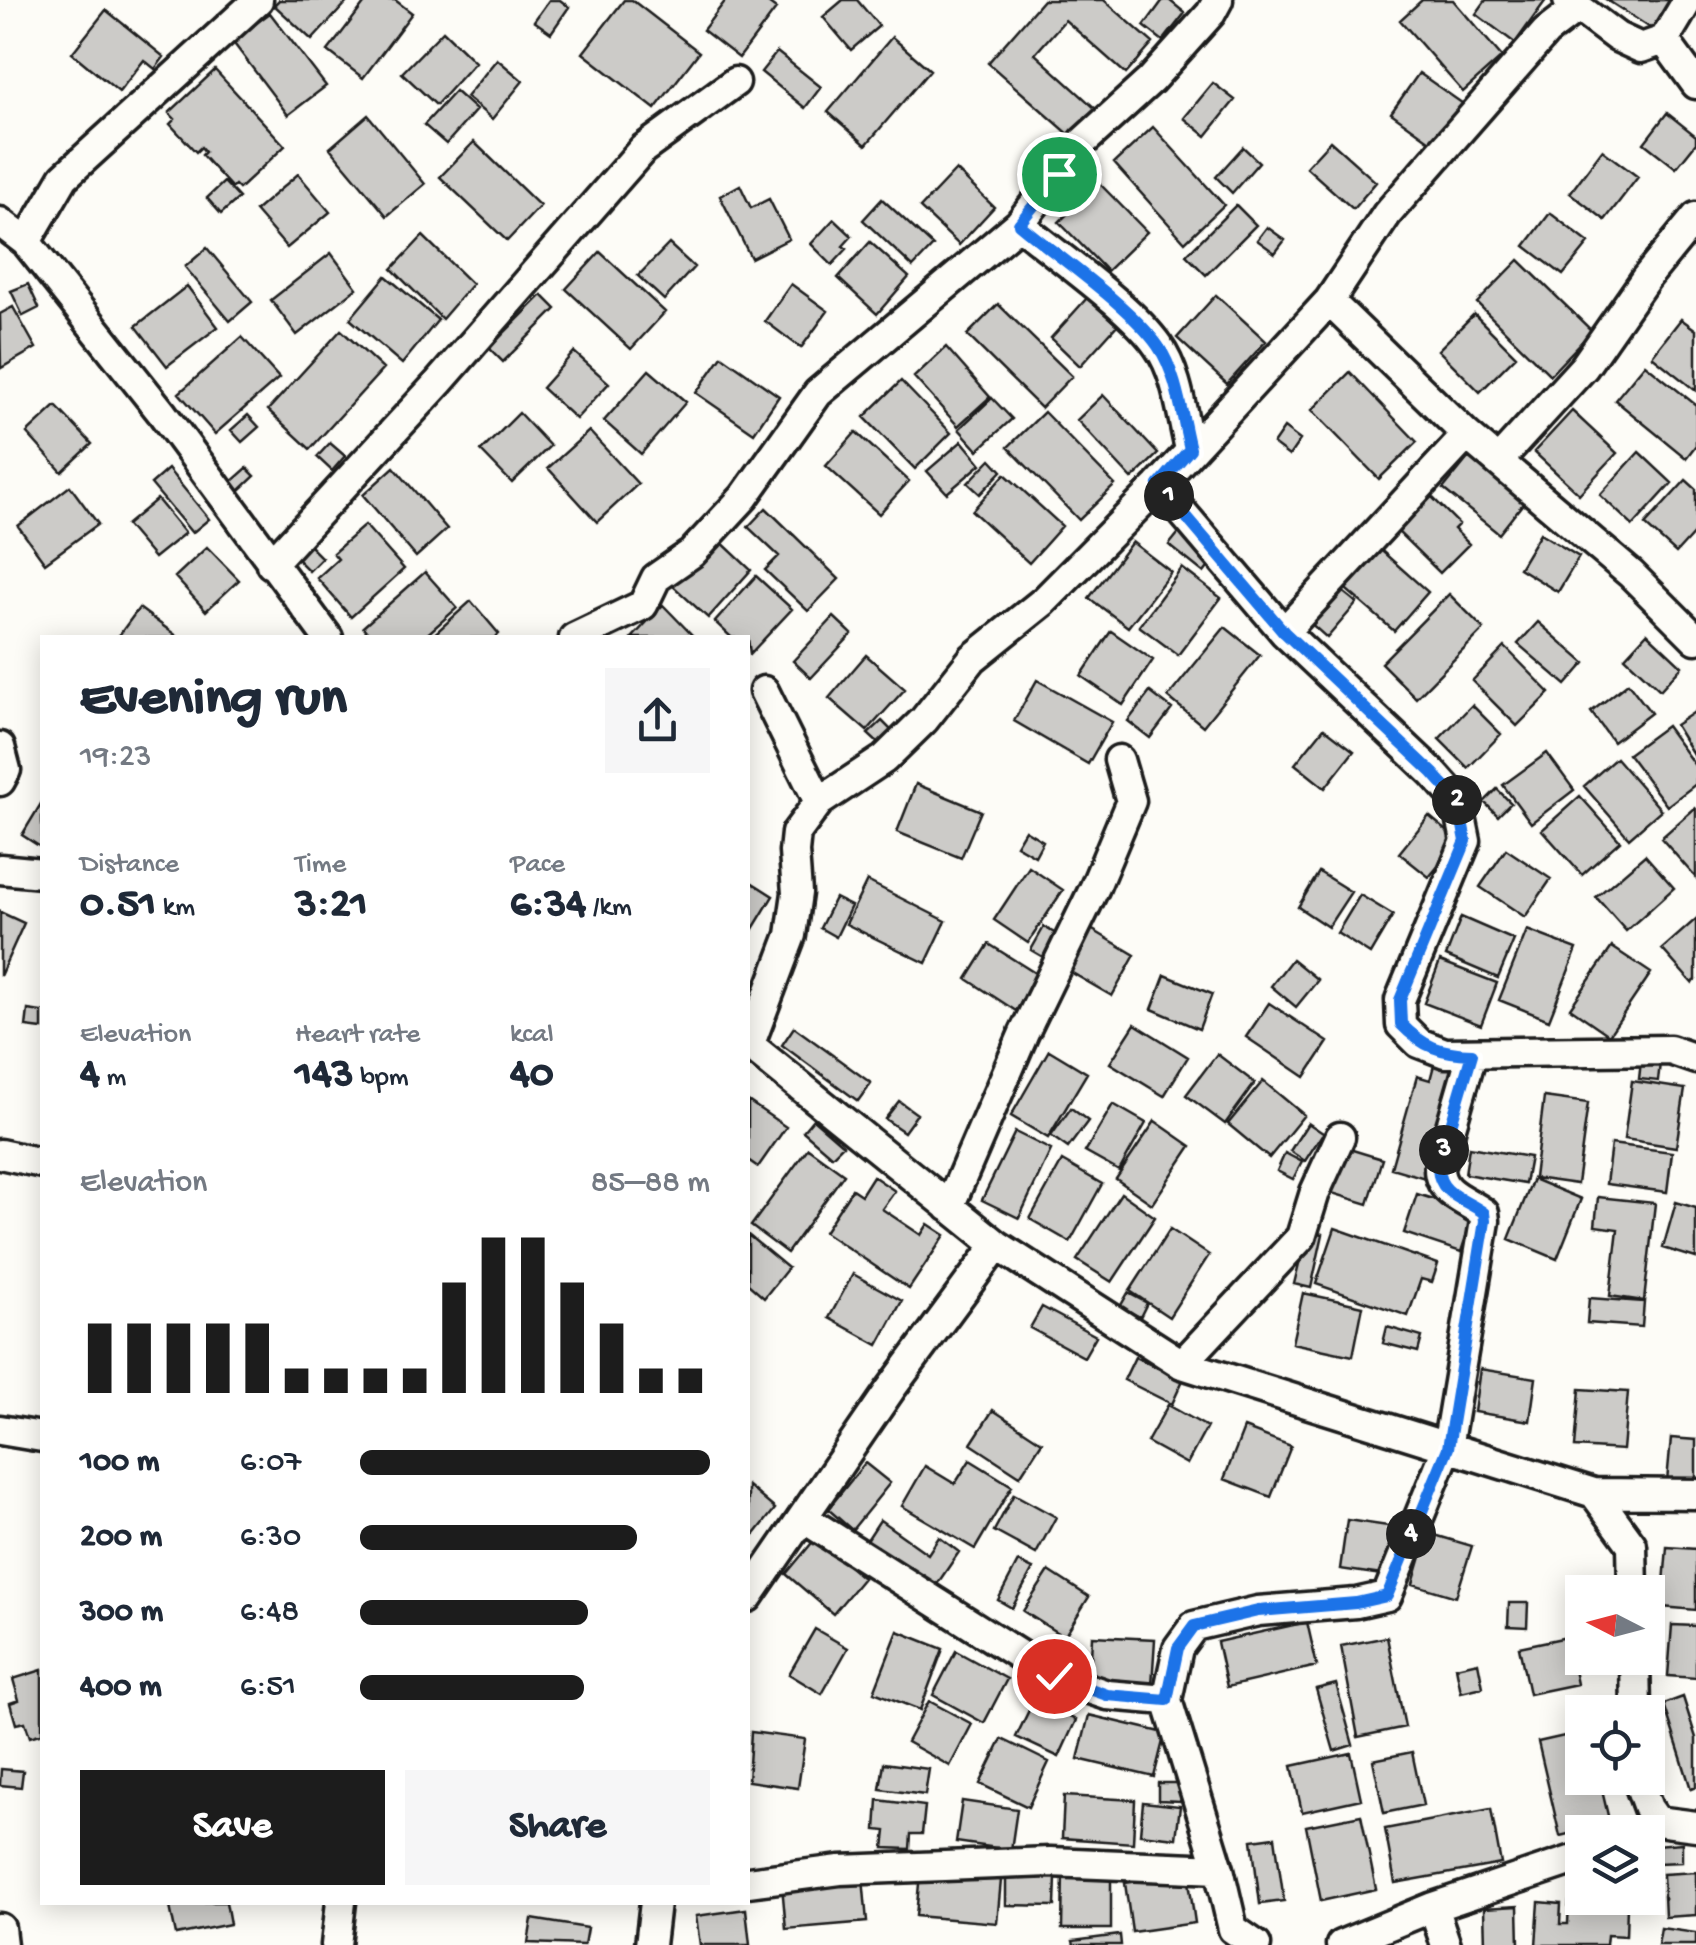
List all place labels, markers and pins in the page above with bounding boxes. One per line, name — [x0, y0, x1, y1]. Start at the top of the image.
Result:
pin — [1017, 132, 1102, 217]
pin: 1 — [1144, 471, 1194, 521]
pin: 2 — [1432, 775, 1482, 825]
pin: 3 — [1419, 1125, 1469, 1175]
pin: 4 — [1386, 1509, 1436, 1559]
pin — [1012, 1634, 1097, 1719]

